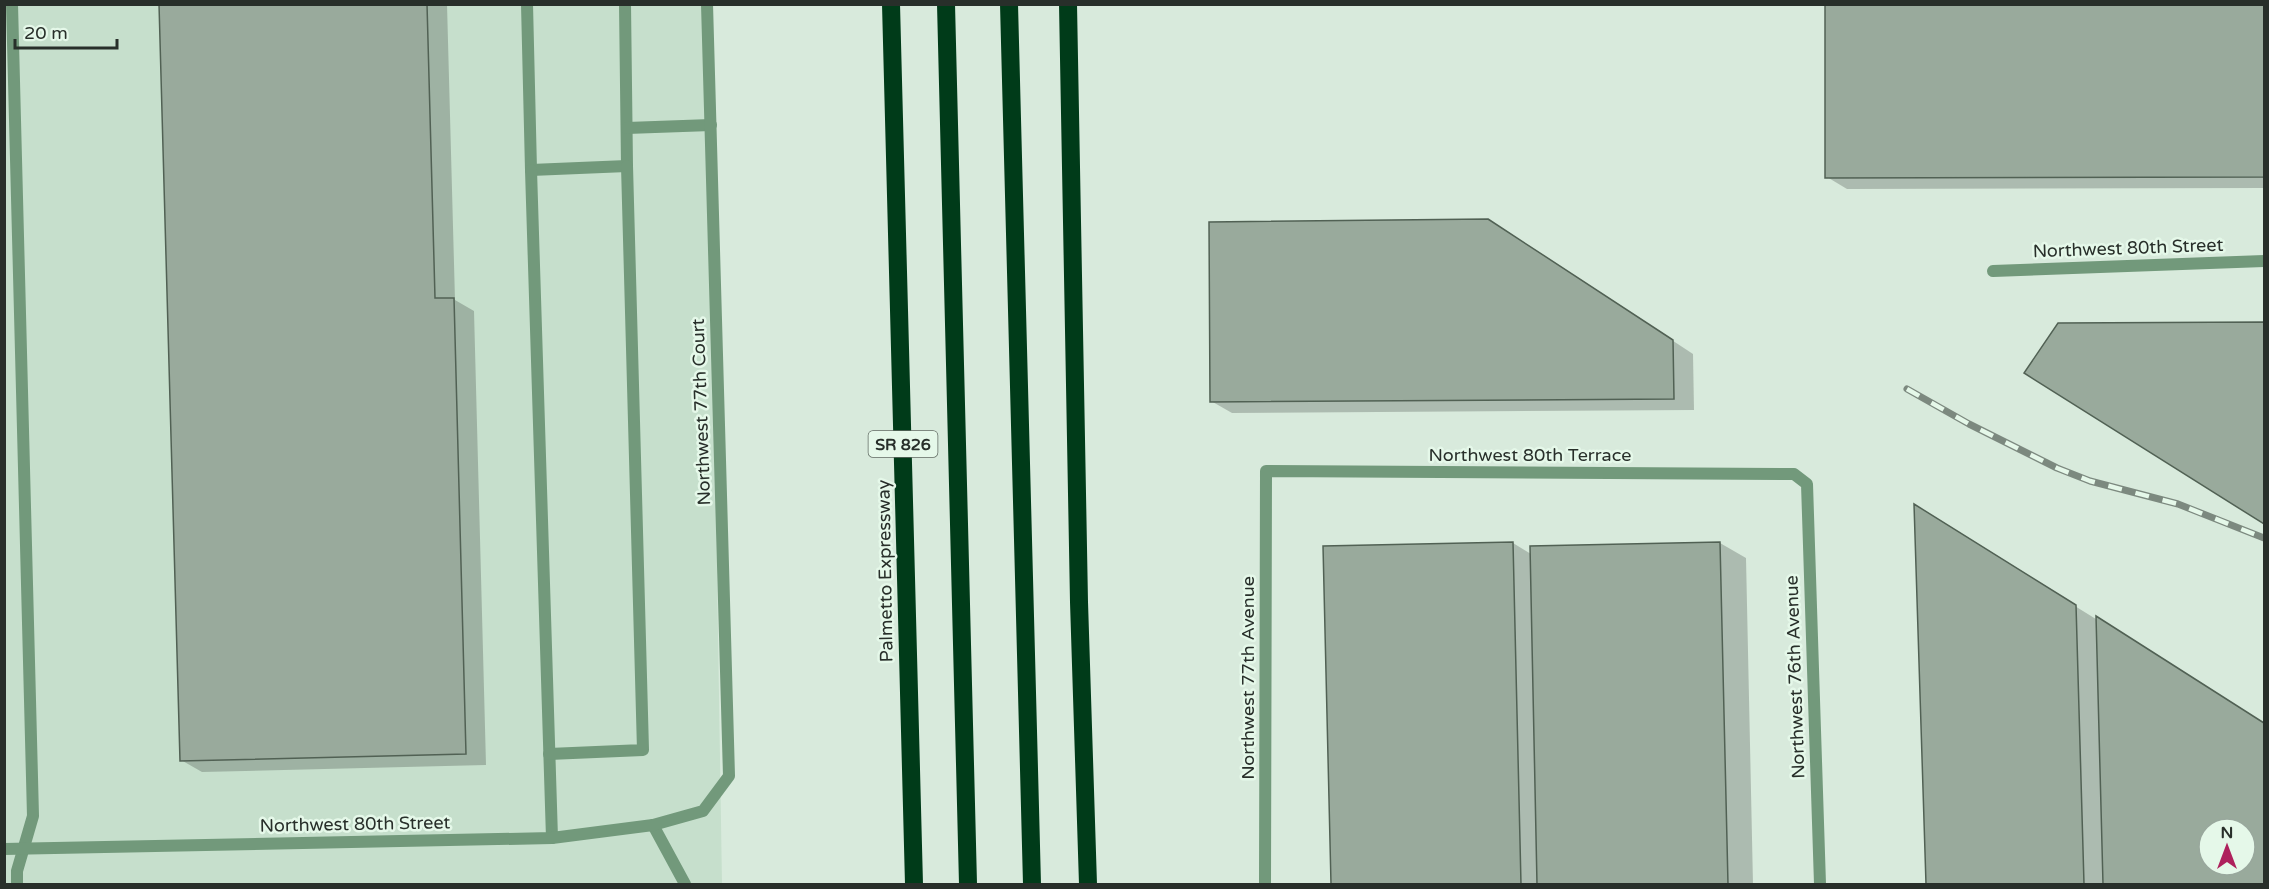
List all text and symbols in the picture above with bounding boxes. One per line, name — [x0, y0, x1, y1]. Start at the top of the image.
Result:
scale bar — [15, 12, 117, 50]
text: 20 m — [24, 22, 68, 44]
street label: Northwest 80th Street — [2032, 234, 2224, 262]
street label: Northwest 77th Court — [687, 318, 715, 506]
road number: SR 826 — [868, 431, 938, 457]
street label: Northwest 80th Terrace — [1429, 444, 1631, 466]
street label: Palmetto Expressway — [872, 479, 898, 662]
street label: Northwest 76th Avenue — [1780, 575, 1810, 779]
street label: Northwest 77th Avenue — [1237, 576, 1259, 780]
street label: Northwest 80th Street — [259, 811, 451, 837]
north arrow — [2197, 817, 2257, 877]
text: N — [2221, 823, 2233, 843]

